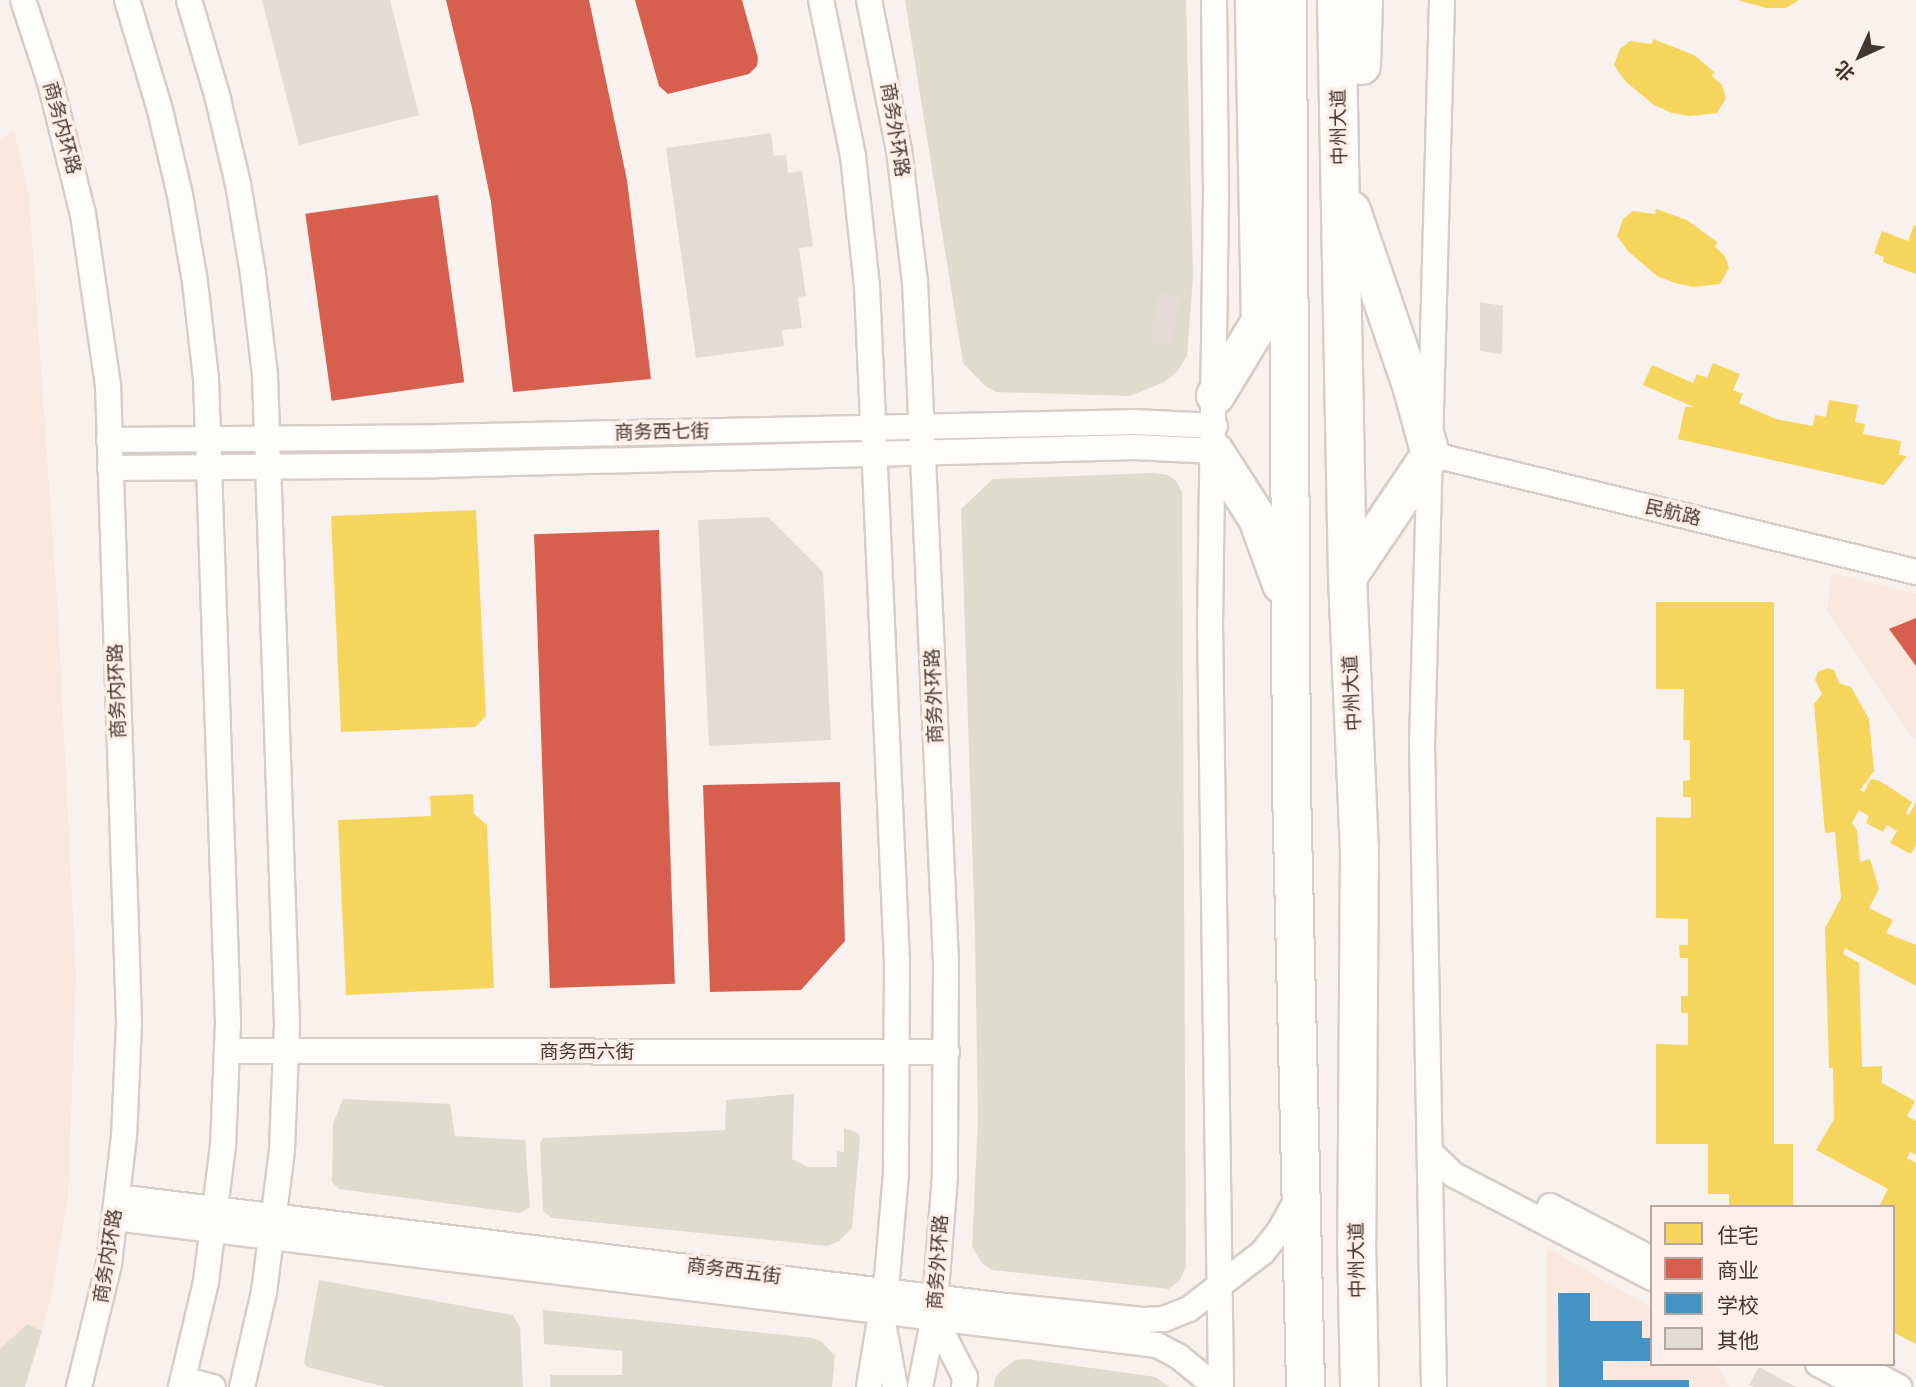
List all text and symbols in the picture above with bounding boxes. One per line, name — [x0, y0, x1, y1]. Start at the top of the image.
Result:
north arrow — [1825, 21, 1895, 91]
text: 北 — [1830, 56, 1860, 86]
street label: 商务内环路 — [39, 79, 85, 177]
street label: 商务外环路 — [876, 81, 914, 179]
street label: 中州大道 — [1327, 89, 1351, 165]
street label: 商务西七街 — [614, 420, 710, 444]
street label: 民航路 — [1643, 495, 1703, 531]
street label: 商务内环路 — [104, 643, 130, 739]
street label: 商务外环路 — [921, 648, 947, 744]
street label: 中州大道 — [1339, 654, 1365, 732]
street label: 商务西六街 — [540, 1041, 634, 1063]
legend — [1650, 1205, 1895, 1366]
street label: 商务内环路 — [89, 1207, 127, 1305]
street label: 商务外环路 — [923, 1214, 953, 1310]
street label: 中州大道 — [1345, 1222, 1369, 1298]
text: 住宅 — [1717, 1223, 1759, 1249]
street label: 商务西五街 — [685, 1254, 783, 1288]
text: 商业 — [1717, 1258, 1759, 1284]
text: 学校 — [1717, 1293, 1759, 1319]
text: 其他 — [1717, 1328, 1759, 1354]

